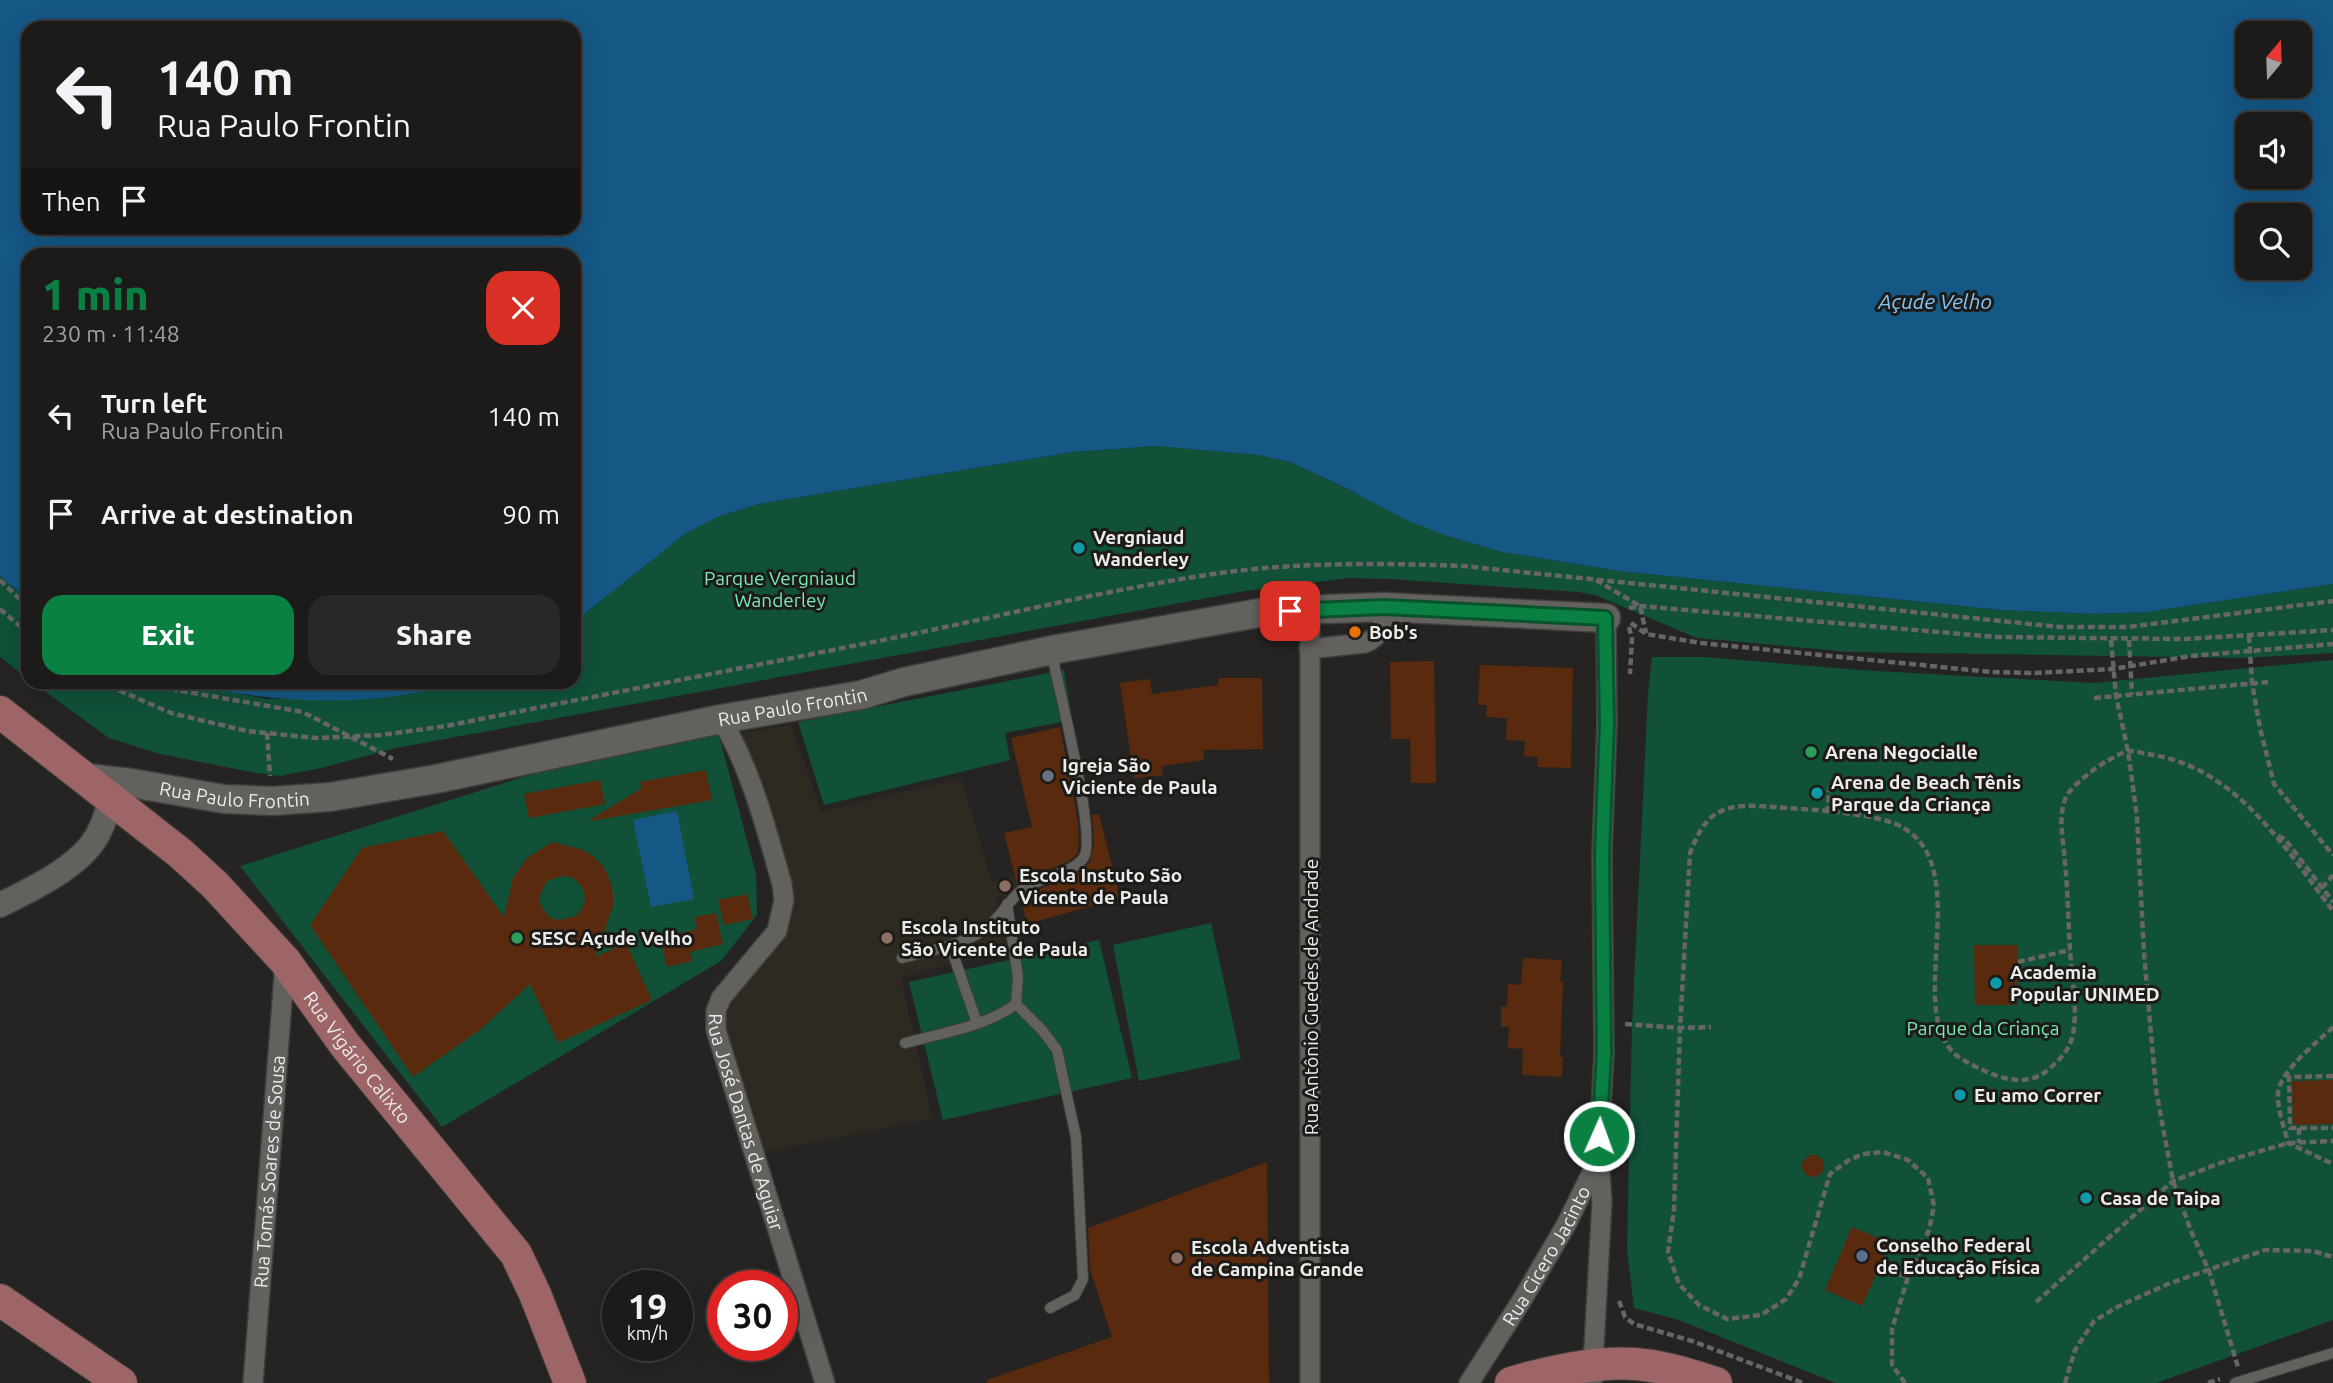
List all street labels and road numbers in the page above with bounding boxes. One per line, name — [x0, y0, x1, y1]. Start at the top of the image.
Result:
street label: Rua Paulo Frontin — [716, 683, 870, 730]
street label: Rua Paulo Frontin — [158, 777, 310, 812]
street label: Rua Antônio Guedes de Andrade — [1300, 859, 1322, 1135]
street label: Rua Vigário Calixto — [299, 987, 416, 1128]
street label: Rua José Dantas de Aguiar — [704, 1013, 788, 1233]
street label: Rua Tomás Soares de Sousa — [249, 1054, 289, 1289]
street label: Rua Cicero Jacinto — [1498, 1182, 1594, 1330]

